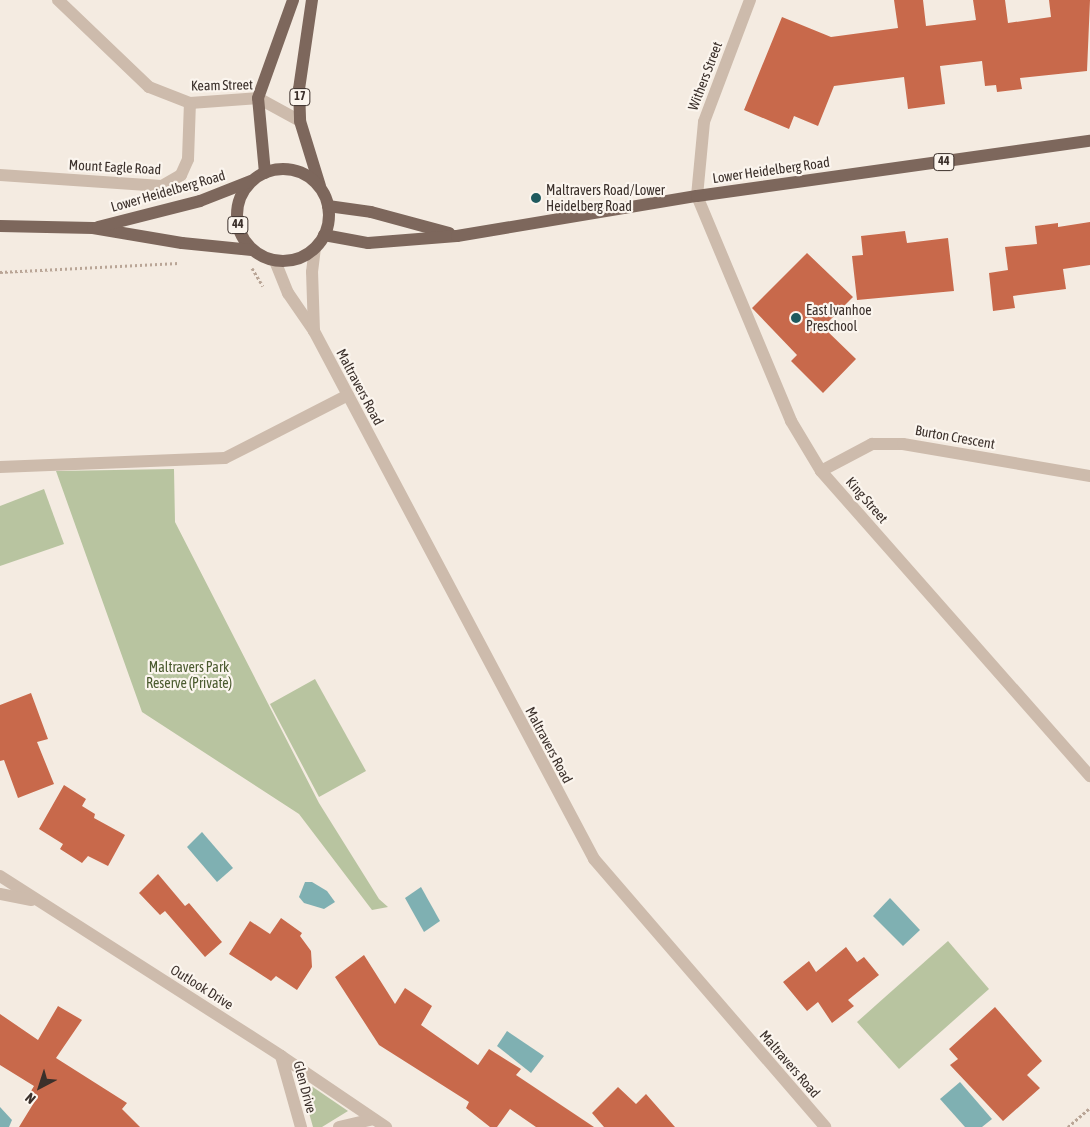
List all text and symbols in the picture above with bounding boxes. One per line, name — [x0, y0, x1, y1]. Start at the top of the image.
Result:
street label: Withers Street — [684, 39, 726, 113]
street label: Keam Street — [191, 76, 253, 94]
road number: 17 — [289, 88, 311, 106]
road number: 44 — [933, 152, 955, 172]
street label: Lower Heidelberg Road — [711, 153, 831, 187]
street label: Mount Eagle Road — [68, 156, 162, 178]
street label: Lower Heidelberg Road — [109, 167, 227, 215]
place label: Maltravers Road/Lower Heidelberg Road — [546, 182, 665, 214]
marker: Maltravers Road/Lower Heidelberg Road — [530, 192, 542, 204]
road number: 44 — [227, 216, 249, 234]
place label: East Ivanhoe Preschool — [806, 302, 872, 334]
marker: East Ivanhoe Preschool — [790, 312, 802, 324]
street label: Maltravers Road — [333, 346, 387, 428]
street label: Burton Crescent — [914, 422, 996, 452]
street label: King Street — [842, 474, 892, 526]
park label: Maltravers Park Reserve (Private) — [146, 659, 232, 692]
street label: Maltravers Road — [522, 704, 576, 786]
street label: Outlook Drive — [167, 961, 237, 1013]
street label: Maltravers Road — [756, 1027, 824, 1101]
street label: Glen Drive — [290, 1059, 320, 1115]
north arrow — [15, 1062, 65, 1112]
text: N — [22, 1090, 39, 1107]

